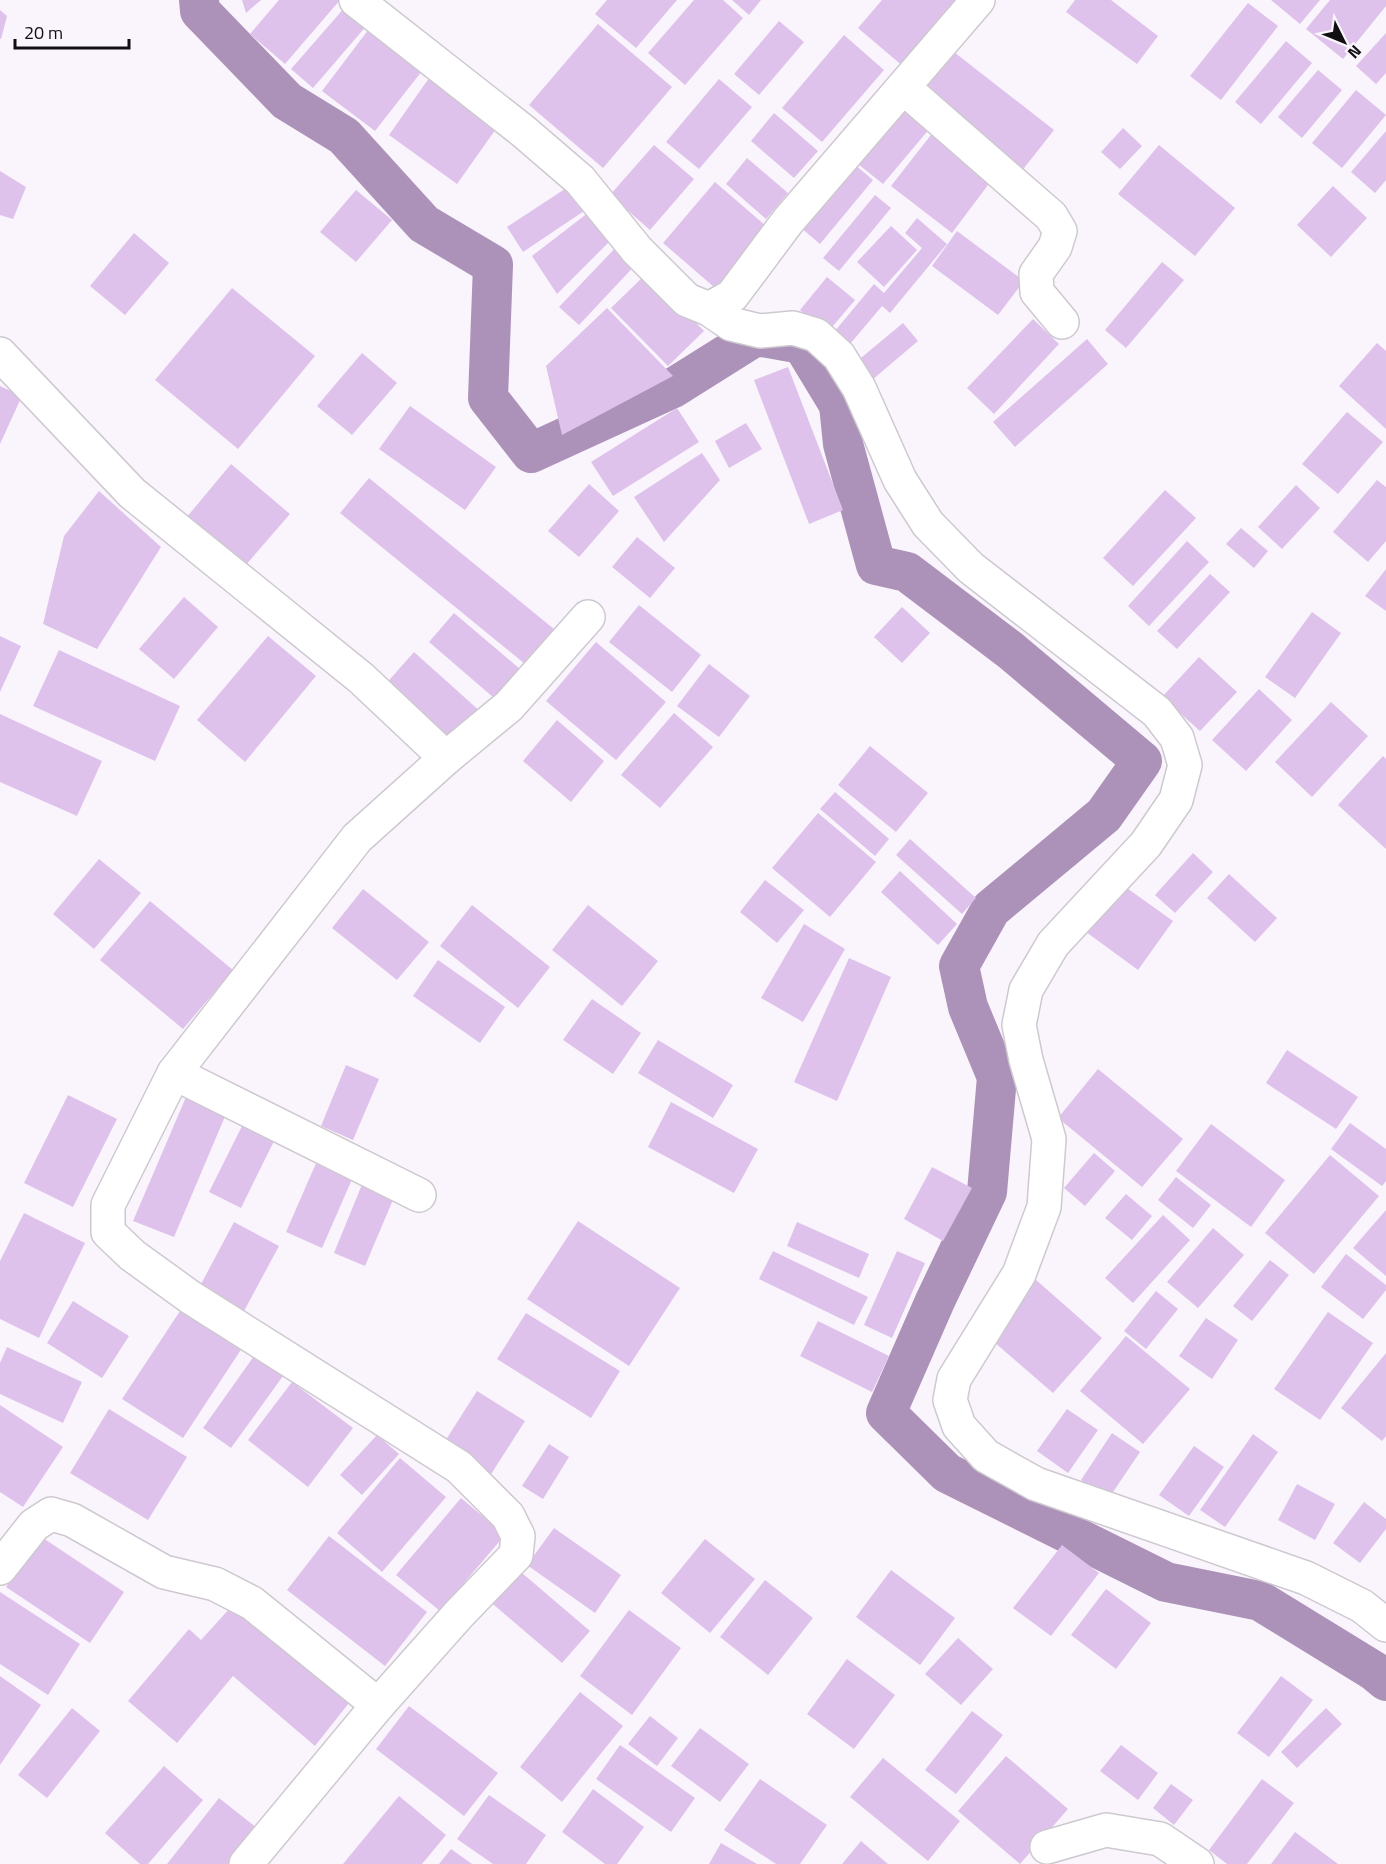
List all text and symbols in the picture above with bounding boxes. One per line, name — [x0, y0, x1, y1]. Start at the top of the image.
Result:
scale bar — [15, 12, 129, 50]
north arrow — [1314, 12, 1374, 72]
text: 20 m — [24, 19, 63, 46]
text: N — [1342, 40, 1368, 64]

